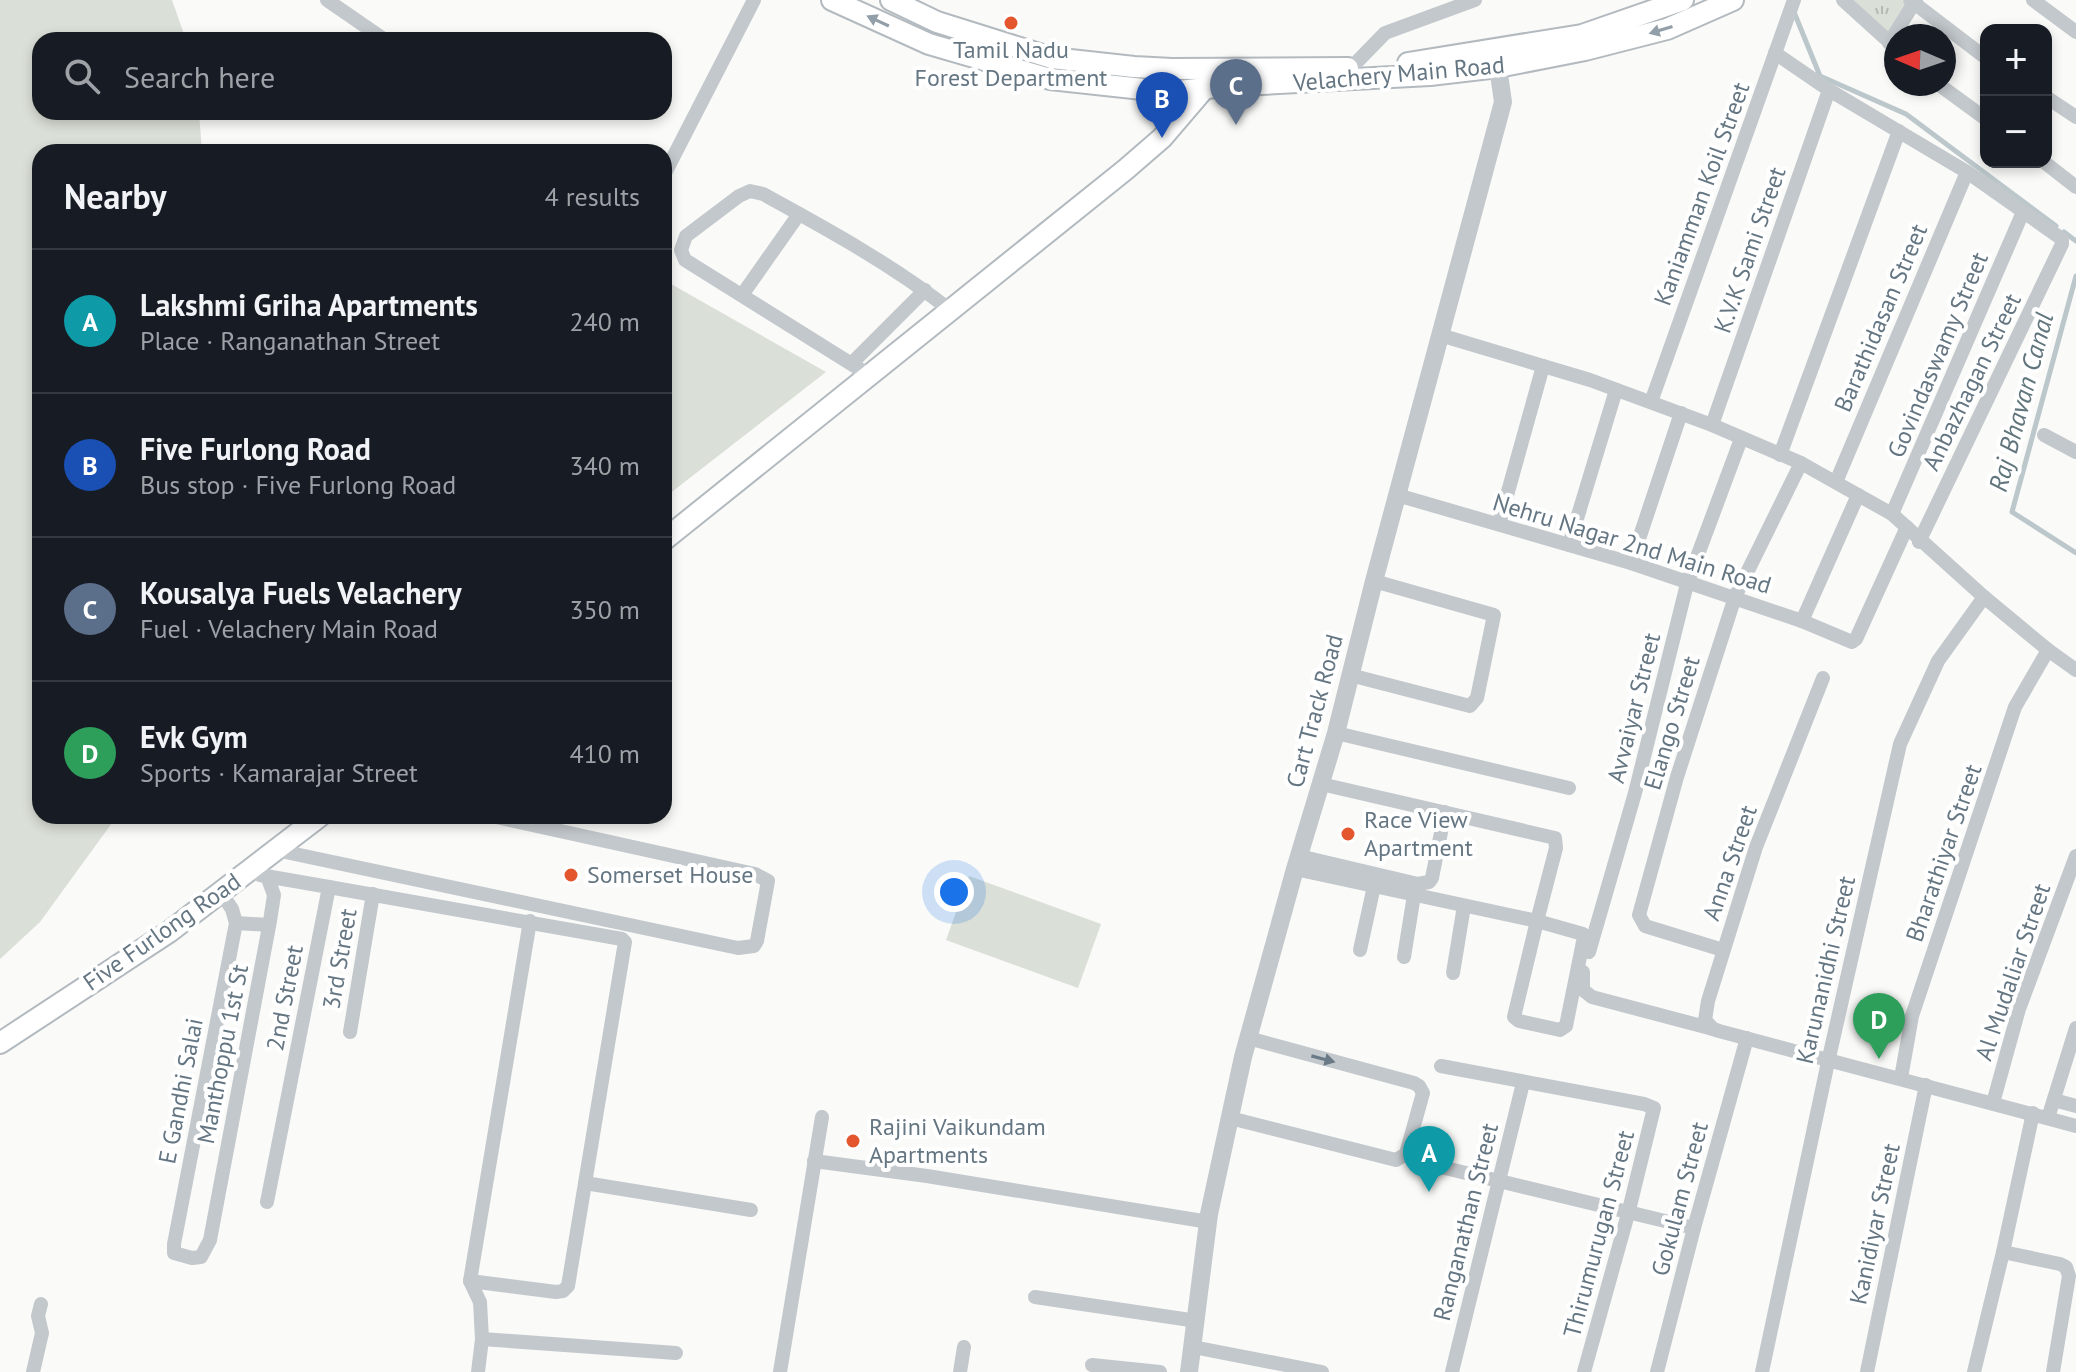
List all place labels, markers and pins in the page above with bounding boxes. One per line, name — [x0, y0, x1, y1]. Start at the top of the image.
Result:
marker: Tamil Nadu Forest Department — [1002, 14, 1020, 32]
place label: Tamil Nadu Forest Department — [914, 34, 1108, 93]
pin: C — [1210, 59, 1262, 125]
pin: B — [1136, 72, 1188, 138]
place label: Race View Apartment — [1364, 804, 1473, 863]
marker: Race View Apartment — [1339, 825, 1357, 843]
place label: Somerset House — [587, 859, 754, 890]
marker: Somerset House — [562, 866, 580, 884]
pin: D — [1853, 993, 1905, 1059]
place label: Rajini Vaikundam Apartments — [869, 1111, 1046, 1170]
pin: A — [1403, 1126, 1455, 1192]
marker: Rajini Vaikundam Apartments — [844, 1132, 862, 1150]

